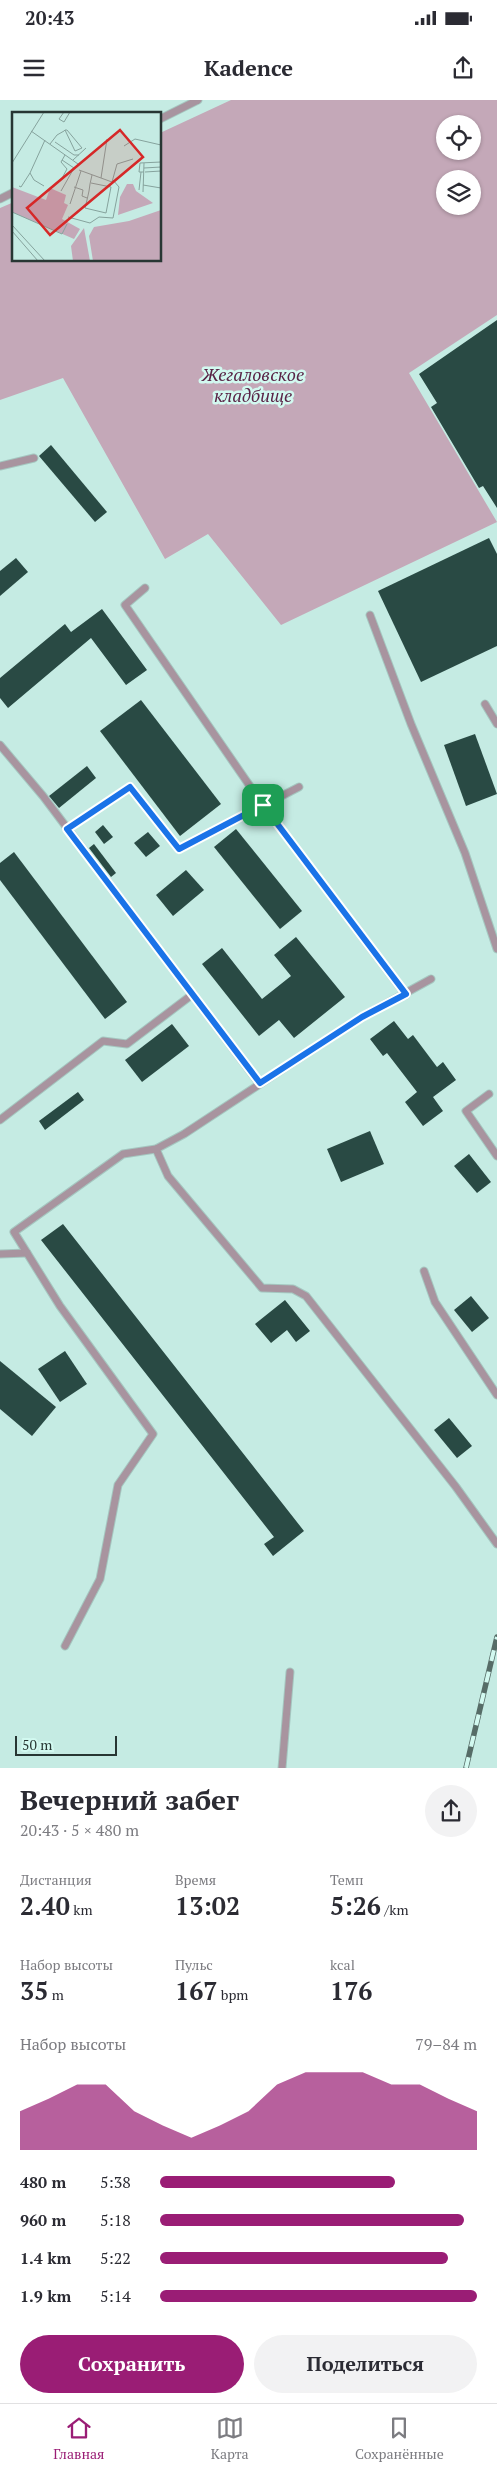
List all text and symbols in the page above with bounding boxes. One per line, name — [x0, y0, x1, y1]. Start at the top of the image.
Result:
text: 20:43 — [25, 5, 74, 30]
text: Kadence — [204, 53, 293, 82]
icon: menu — [20, 54, 48, 82]
icon: share — [449, 54, 477, 82]
inset map — [12, 112, 161, 261]
map controls — [436, 115, 481, 215]
button: locate — [436, 115, 481, 160]
button: layers — [436, 170, 481, 215]
park label: Жегаловское кладбище — [201, 362, 304, 407]
pin — [242, 784, 284, 826]
icon: arrive — [249, 791, 277, 819]
scale bar — [15, 1733, 118, 1756]
text: 50 m — [22, 1735, 52, 1754]
text: Вечерний забег — [20, 1781, 239, 1818]
button: share — [425, 1785, 477, 1837]
text: 20:43 · 5 × 480 m — [20, 1819, 139, 1841]
text: Дистанция — [20, 1870, 92, 1889]
text: Время — [175, 1870, 216, 1889]
text: Темп — [330, 1870, 364, 1889]
text: 2.40 — [20, 1889, 70, 1922]
text: 13:02 — [175, 1889, 240, 1922]
text: 5:26 — [330, 1889, 381, 1922]
text: km — [70, 1900, 93, 1919]
text: /km — [381, 1900, 408, 1919]
text: Набор высоты — [20, 1955, 113, 1974]
text: Пульс — [175, 1955, 213, 1974]
text: kcal — [330, 1955, 355, 1974]
text: 35 — [20, 1974, 48, 2007]
text: 167 — [175, 1974, 217, 2007]
text: 176 — [330, 1974, 372, 2007]
text: m — [48, 1985, 64, 2004]
text: bpm — [217, 1985, 248, 2004]
text: Набор высоты — [20, 2033, 126, 2055]
text: 79–84 m — [415, 2033, 477, 2055]
text: 480 m — [20, 2171, 66, 2193]
text: 5:38 — [100, 2171, 131, 2193]
text: 960 m — [20, 2209, 66, 2231]
text: 5:18 — [100, 2209, 131, 2231]
text: 1.4 km — [20, 2247, 71, 2269]
text: 5:22 — [100, 2247, 131, 2269]
text: 1.9 km — [20, 2285, 71, 2307]
text: 5:14 — [100, 2285, 131, 2307]
button: Сохранить — [20, 2335, 244, 2393]
button: Поделиться — [254, 2335, 477, 2393]
tab: Главная — [53, 2414, 105, 2463]
tab: Карта — [211, 2414, 249, 2463]
tab: Сохранённые — [355, 2414, 444, 2463]

